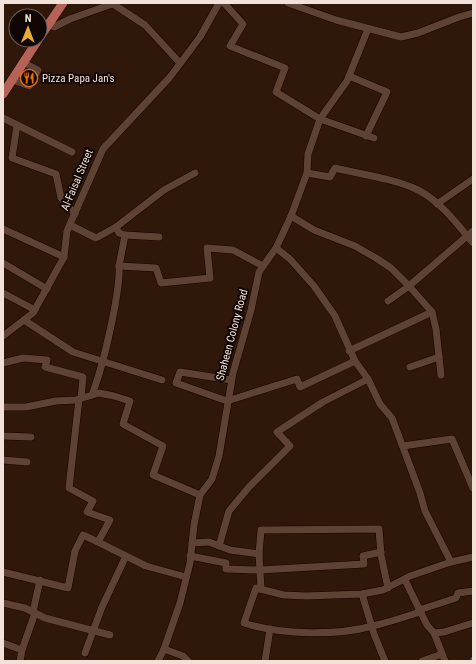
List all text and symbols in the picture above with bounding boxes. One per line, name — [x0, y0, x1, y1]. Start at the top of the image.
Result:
north arrow — [8, 8, 48, 48]
text: N — [25, 12, 32, 25]
restaurant icon: Pizza Papa Jan's — [19, 68, 39, 88]
place label: Pizza Papa Jan's — [42, 72, 114, 85]
street label: Al-Faisal Street — [58, 147, 96, 213]
street label: Shaheen Colony Road — [214, 288, 250, 382]

